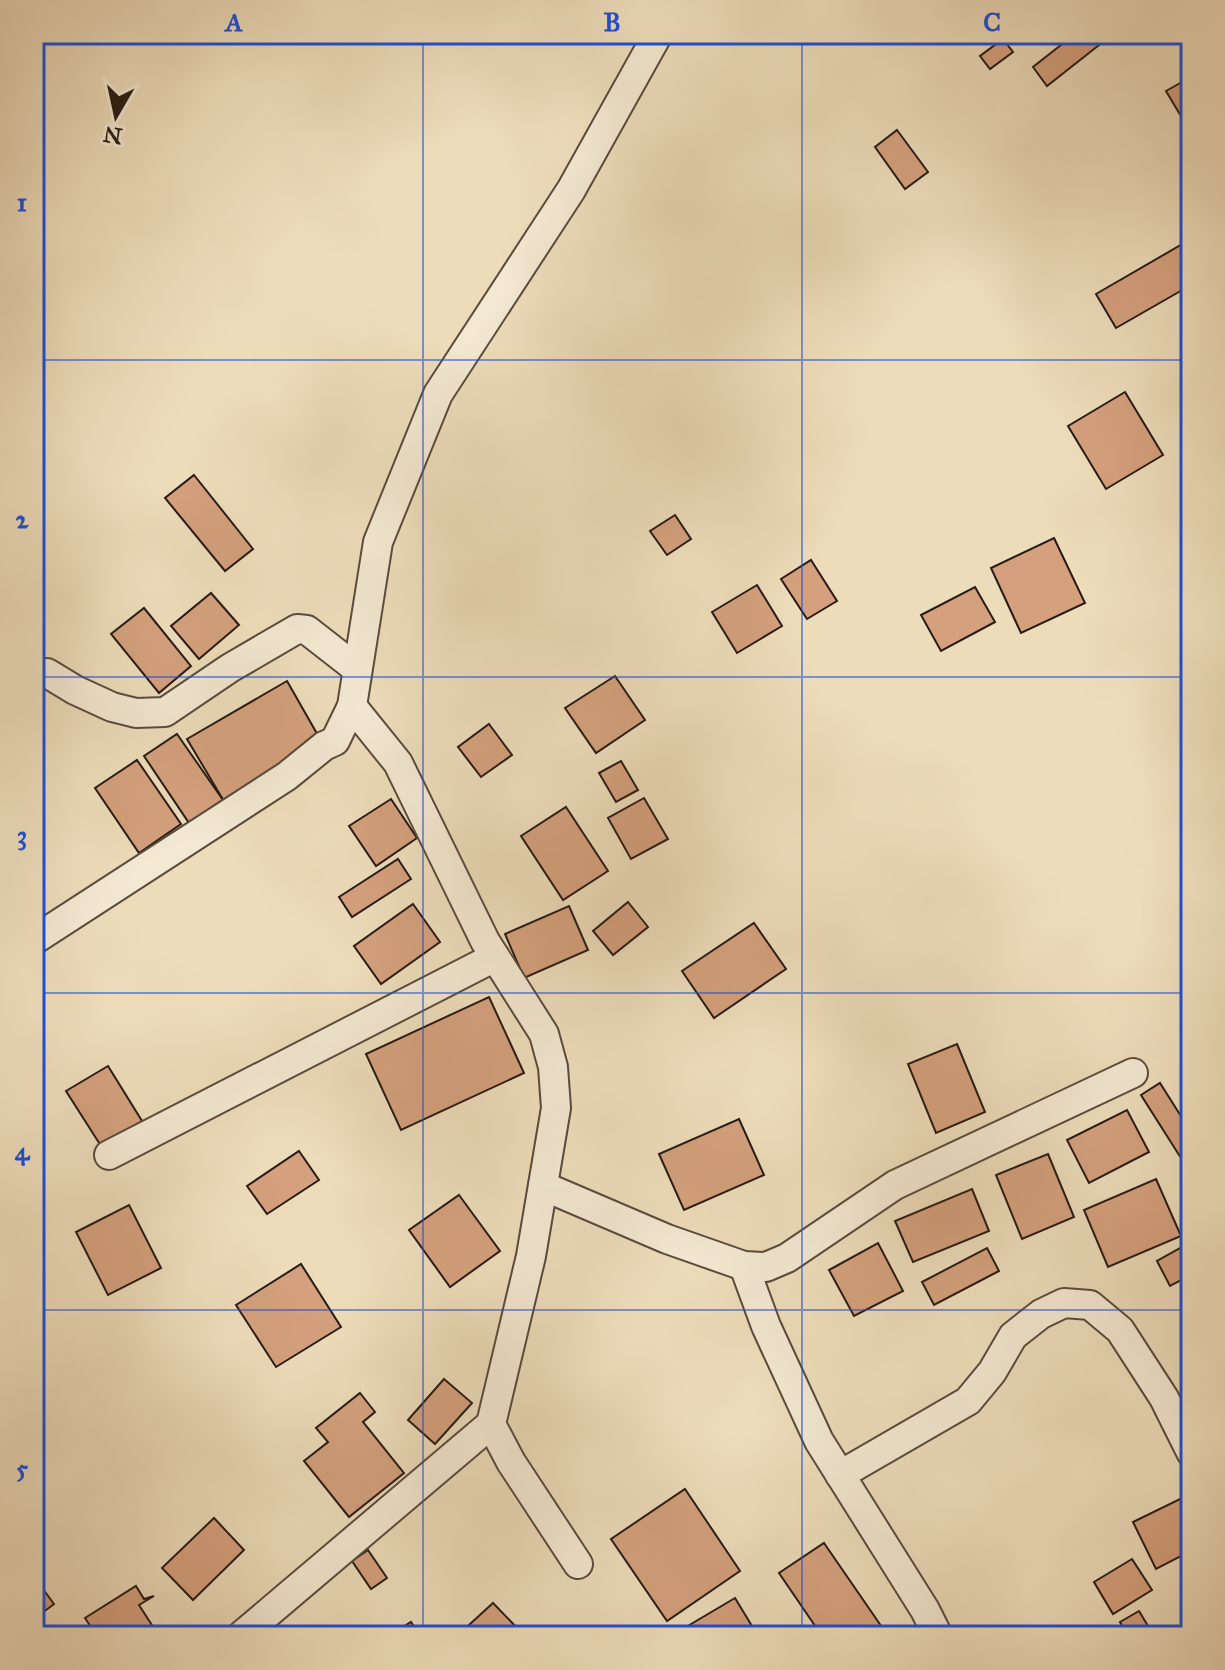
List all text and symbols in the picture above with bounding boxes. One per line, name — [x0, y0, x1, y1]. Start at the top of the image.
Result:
text: A — [223, 6, 243, 38]
text: B — [603, 6, 621, 38]
text: C — [983, 6, 1001, 38]
north arrow — [76, 76, 156, 156]
text: N — [101, 120, 124, 150]
text: 1 — [17, 186, 27, 218]
text: 2 — [16, 503, 30, 535]
text: 3 — [17, 819, 27, 851]
text: 4 — [15, 1135, 31, 1167]
text: 5 — [16, 1452, 29, 1484]

